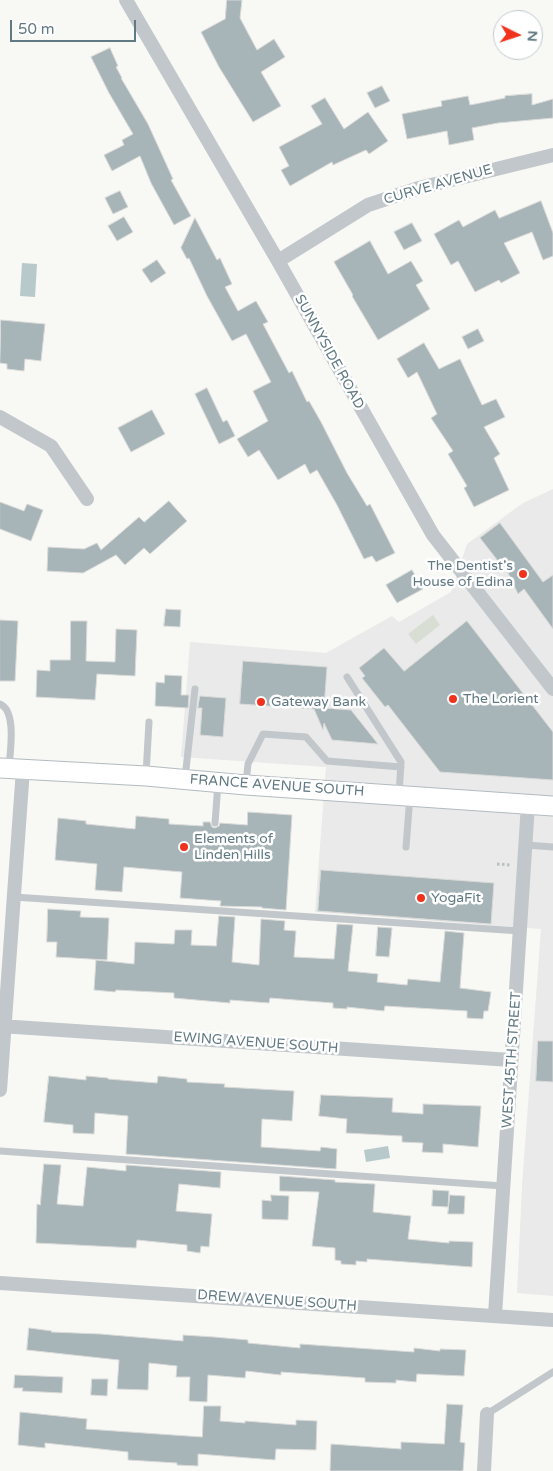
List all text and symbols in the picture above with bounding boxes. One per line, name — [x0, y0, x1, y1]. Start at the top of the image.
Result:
scale bar — [12, 10, 139, 42]
north arrow — [493, 10, 543, 60]
text: 50 m — [18, 20, 55, 38]
text: N — [524, 30, 541, 42]
street label: CURVE AVENUE — [382, 162, 494, 208]
street label: SUNNYSIDE ROAD — [291, 292, 367, 412]
place label: The Dentist's House of Edina — [412, 558, 513, 590]
marker: The Dentist's House of Edina — [517, 568, 529, 580]
place label: The Lorient — [463, 691, 539, 707]
marker: The Lorient — [447, 693, 459, 705]
place label: Gateway Bank — [271, 694, 366, 710]
marker: Gateway Bank — [255, 696, 267, 708]
street label: FRANCE AVENUE SOUTH — [189, 772, 365, 800]
place label: Elements of Linden Hills — [194, 831, 273, 864]
marker: Elements of Linden Hills — [178, 841, 190, 853]
place label: YogaFit — [431, 890, 481, 906]
marker: YogaFit — [415, 892, 427, 904]
street label: WEST 45TH STREET — [499, 991, 525, 1129]
street label: EWING AVENUE SOUTH — [173, 1029, 339, 1057]
street label: DREW AVENUE SOUTH — [197, 1287, 357, 1315]

